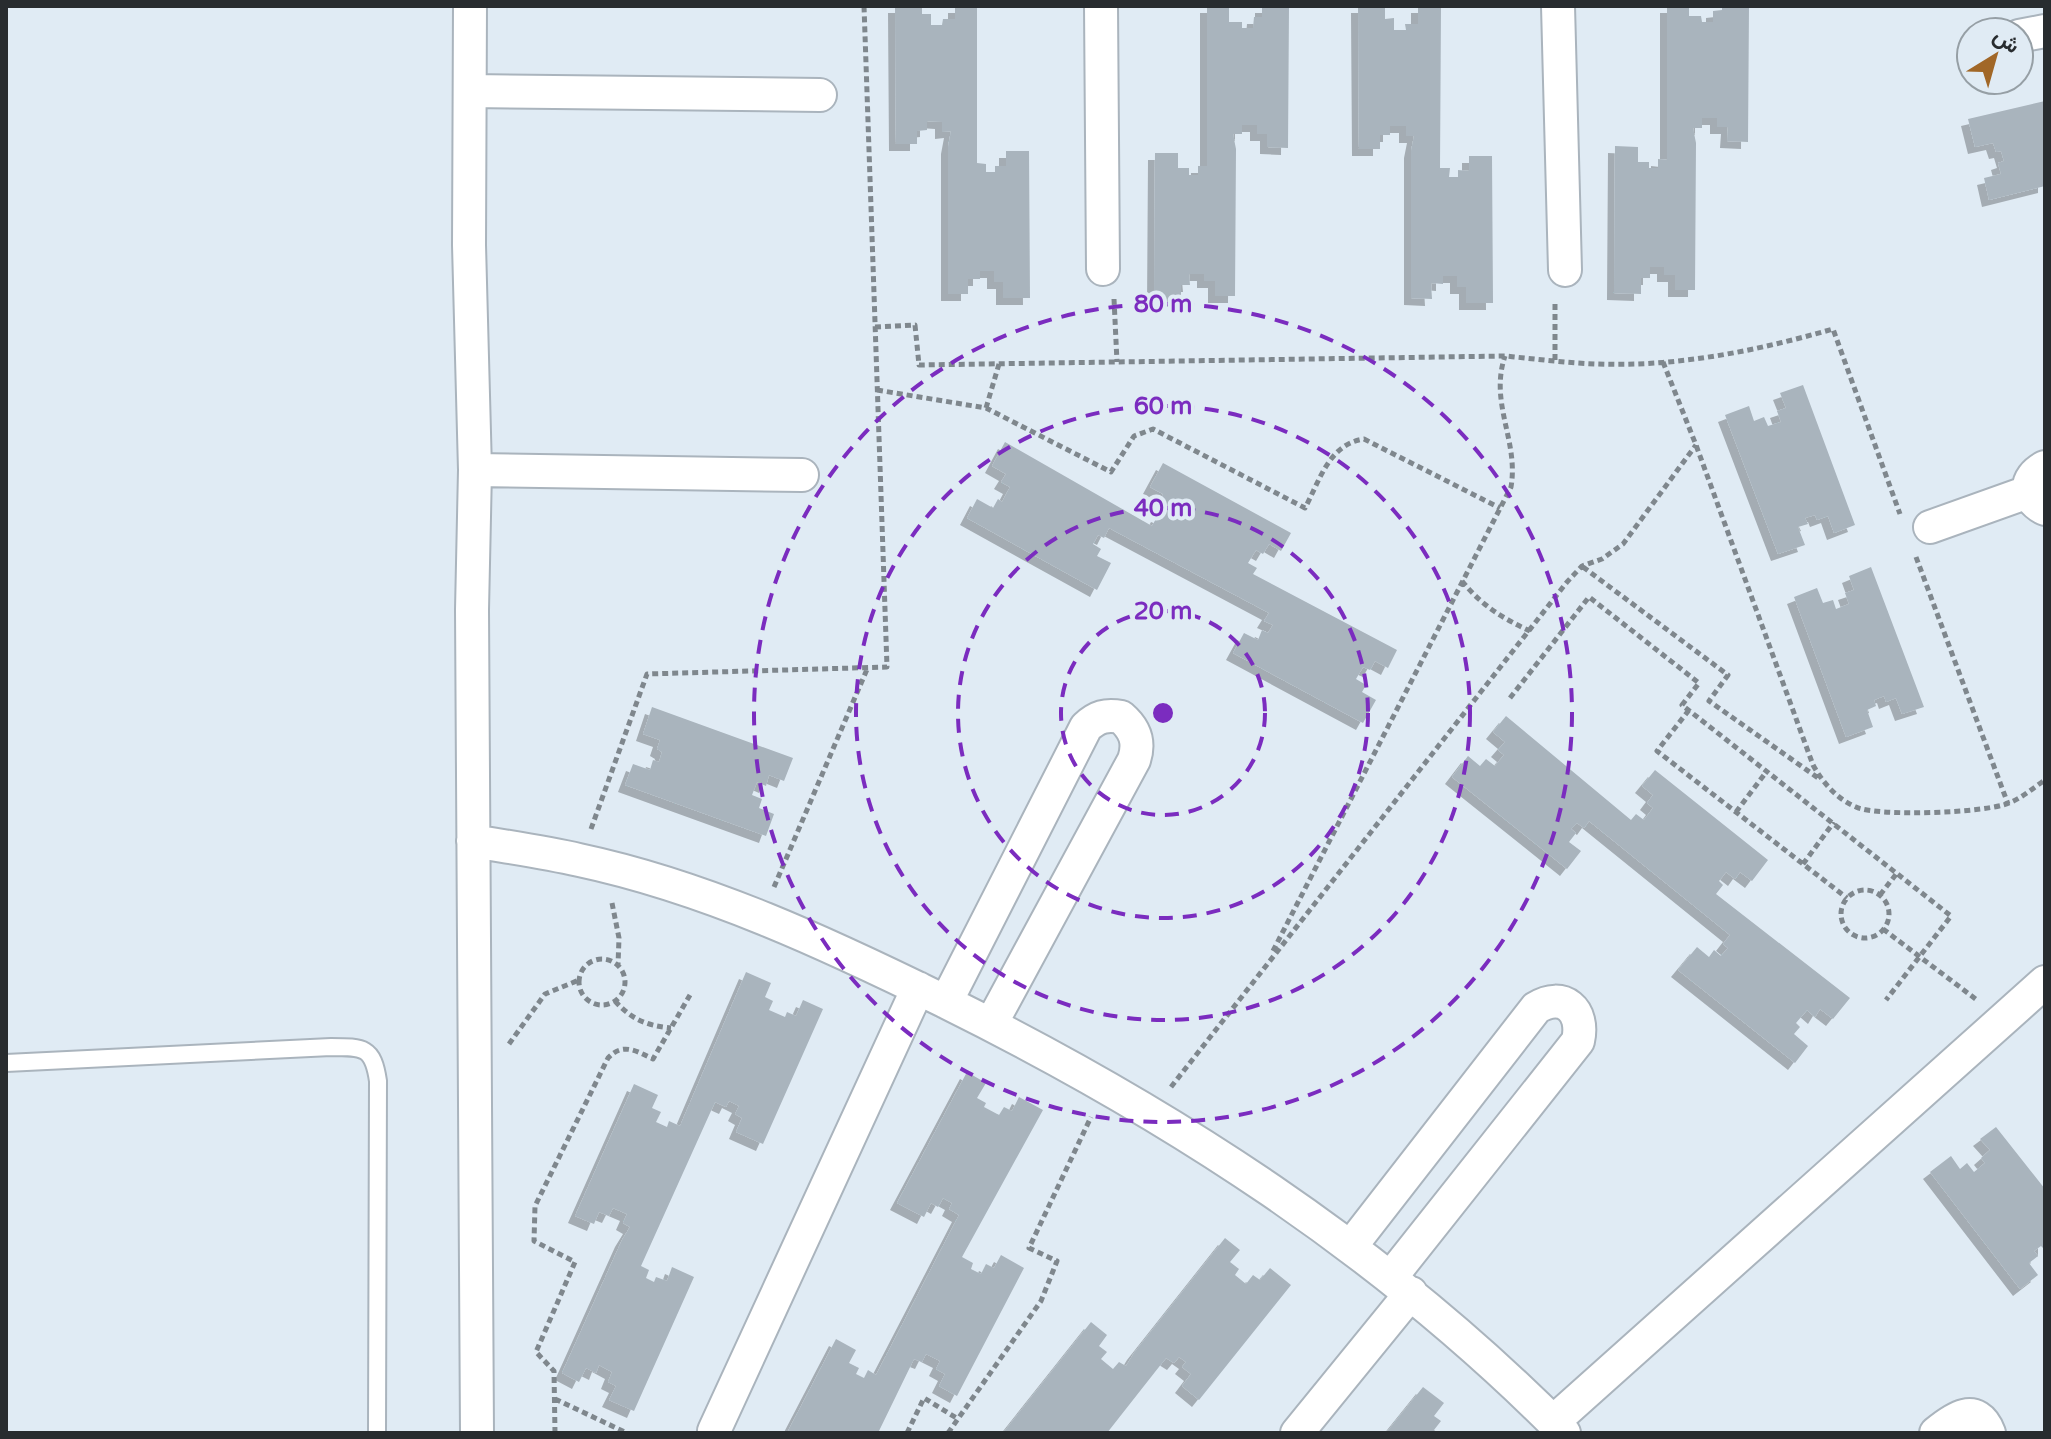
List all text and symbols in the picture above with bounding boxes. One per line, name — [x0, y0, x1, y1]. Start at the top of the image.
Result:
north arrow — [1955, 16, 2035, 96]
text: ش — [1988, 22, 2025, 59]
text: 80 m — [1134, 290, 1192, 319]
text: 60 m — [1134, 392, 1192, 421]
text: 40 m — [1134, 494, 1192, 523]
text: 20 m — [1134, 597, 1192, 626]
centre of rings — [1149, 699, 1177, 727]

